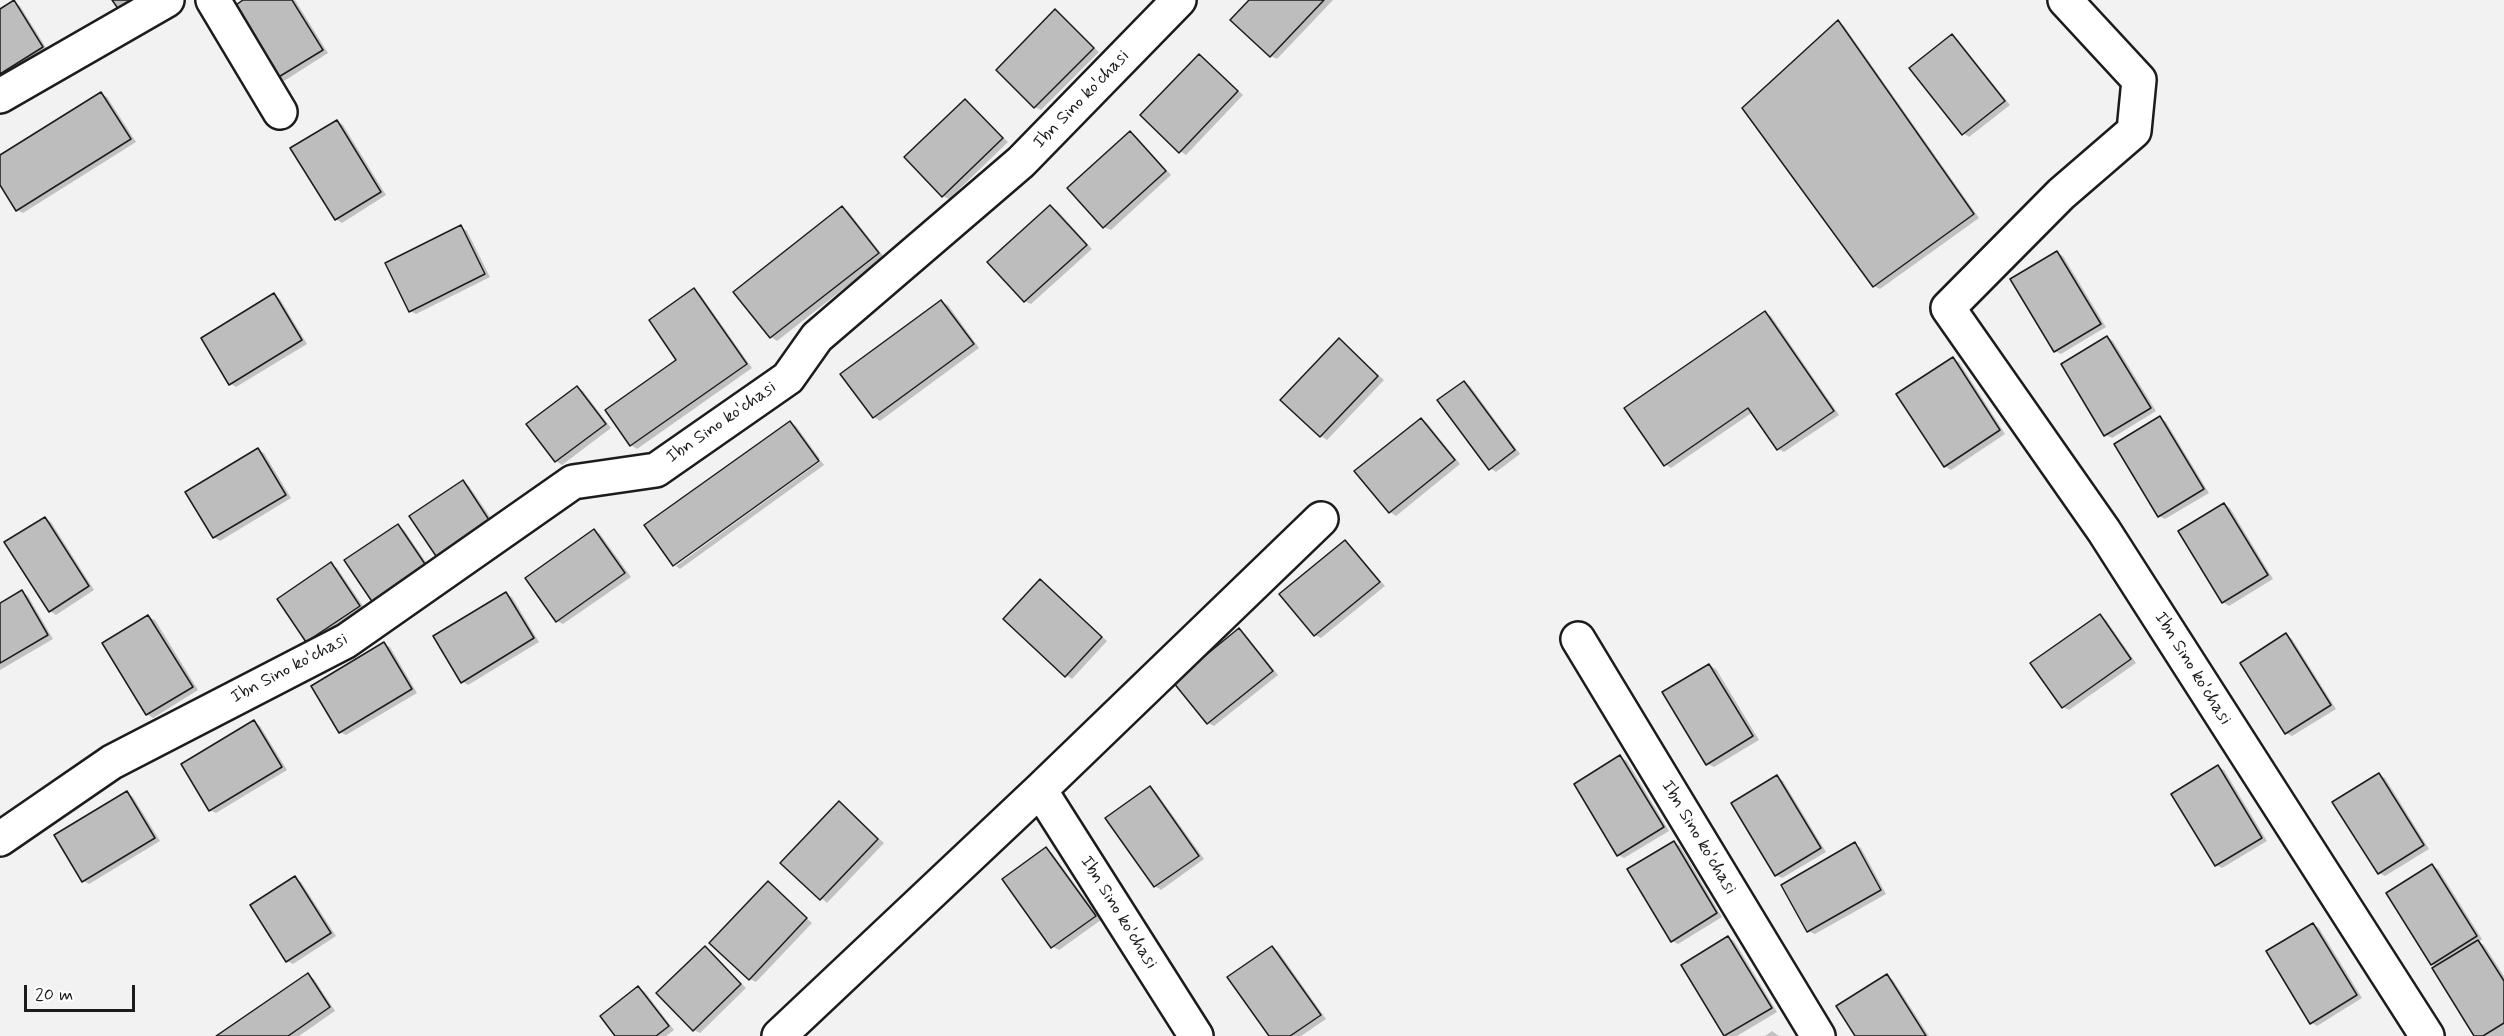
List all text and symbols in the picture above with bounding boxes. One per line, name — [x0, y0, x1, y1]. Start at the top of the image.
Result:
street label: Ibn Sino ko'chasi — [1029, 46, 1135, 154]
street label: Ibn Sino ko'chasi — [663, 377, 781, 469]
street label: Ibn Sino ko'chasi — [2149, 609, 2235, 729]
street label: Ibn Sino ko'chasi — [228, 629, 352, 709]
street label: Ibn Sino ko'chasi — [1655, 777, 1741, 899]
street label: Ibn Sino ko'chasi — [1075, 853, 1161, 973]
scale bar — [27, 973, 138, 1011]
text: 20 m — [35, 983, 73, 1007]

